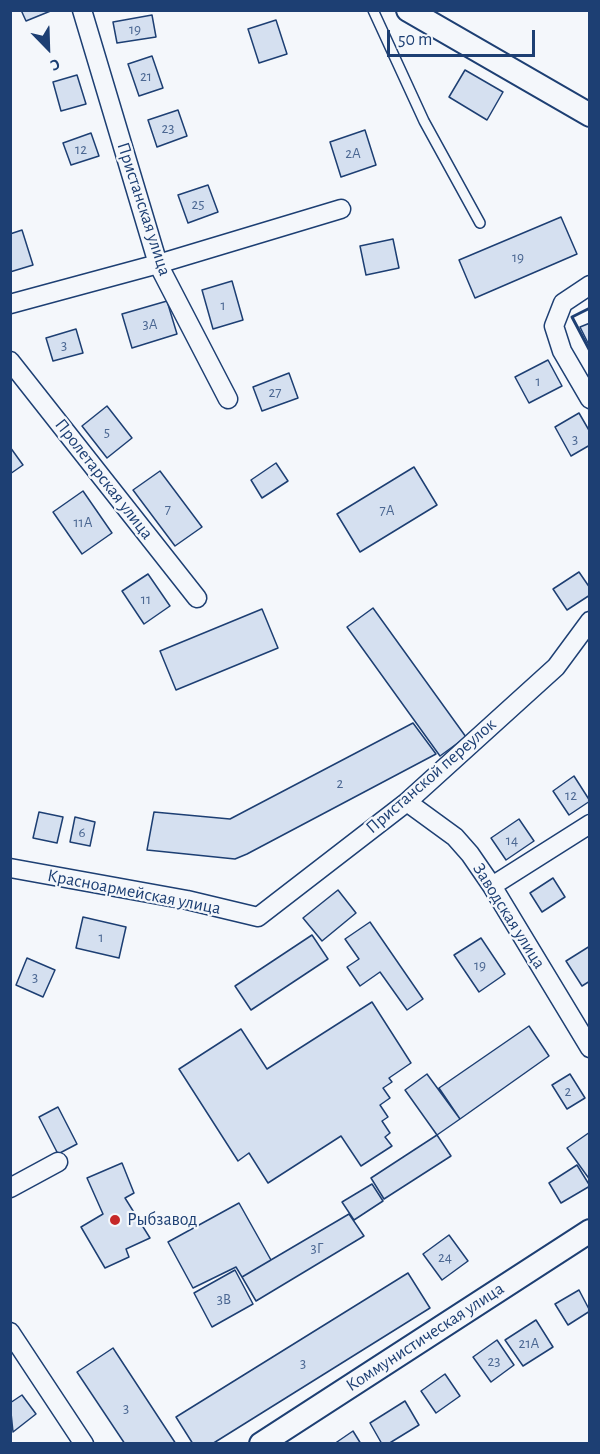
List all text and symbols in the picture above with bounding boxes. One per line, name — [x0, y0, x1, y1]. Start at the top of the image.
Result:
north arrow — [18, 18, 78, 78]
scale bar — [390, 18, 538, 56]
house number: 19 — [129, 20, 141, 38]
text: 50 m — [398, 31, 432, 49]
text: С — [48, 55, 62, 74]
house number: 21 — [140, 67, 152, 85]
house number: 23 — [161, 119, 175, 137]
house number: 12 — [75, 140, 87, 158]
street label: Пристанская улица — [112, 140, 176, 278]
house number: 2А — [345, 144, 361, 162]
house number: 25 — [191, 195, 205, 213]
house number: 19 — [512, 248, 524, 266]
house number: 1 — [220, 296, 226, 314]
house number: 3А — [143, 315, 157, 333]
house number: 3 — [61, 336, 67, 354]
house number: 1 — [535, 372, 541, 390]
house number: 27 — [268, 383, 282, 401]
street label: Пролетарская улица — [50, 414, 158, 544]
house number: 5 — [104, 423, 110, 441]
house number: 3 — [572, 430, 578, 448]
house number: 7 — [165, 500, 171, 518]
house number: 7А — [379, 501, 395, 519]
house number: 11А — [73, 513, 93, 531]
house number: 11 — [141, 590, 151, 608]
street label: Пристанской переулок — [361, 714, 501, 838]
house number: 2 — [337, 774, 343, 792]
house number: 12 — [565, 786, 577, 804]
house number: 6 — [78, 823, 86, 841]
house number: 14 — [506, 831, 518, 849]
street label: Заводская улица — [468, 859, 550, 973]
street label: Красноармейская улица — [45, 865, 223, 919]
house number: 1 — [98, 928, 104, 946]
house number: 19 — [474, 956, 486, 974]
house number: 3 — [32, 968, 38, 986]
house number: 2 — [565, 1082, 571, 1100]
place label: Рыбзавод — [127, 1209, 197, 1231]
marker: Рыбзавод — [108, 1213, 122, 1227]
house number: 3Г — [311, 1239, 323, 1257]
house number: 24 — [438, 1248, 452, 1266]
street label: Коммунистическая улица — [342, 1278, 508, 1396]
house number: 3В — [217, 1290, 231, 1308]
house number: 21А — [519, 1334, 539, 1352]
house number: 23 — [487, 1352, 501, 1370]
house number: 3 — [300, 1354, 306, 1372]
house number: 3 — [123, 1399, 129, 1417]

